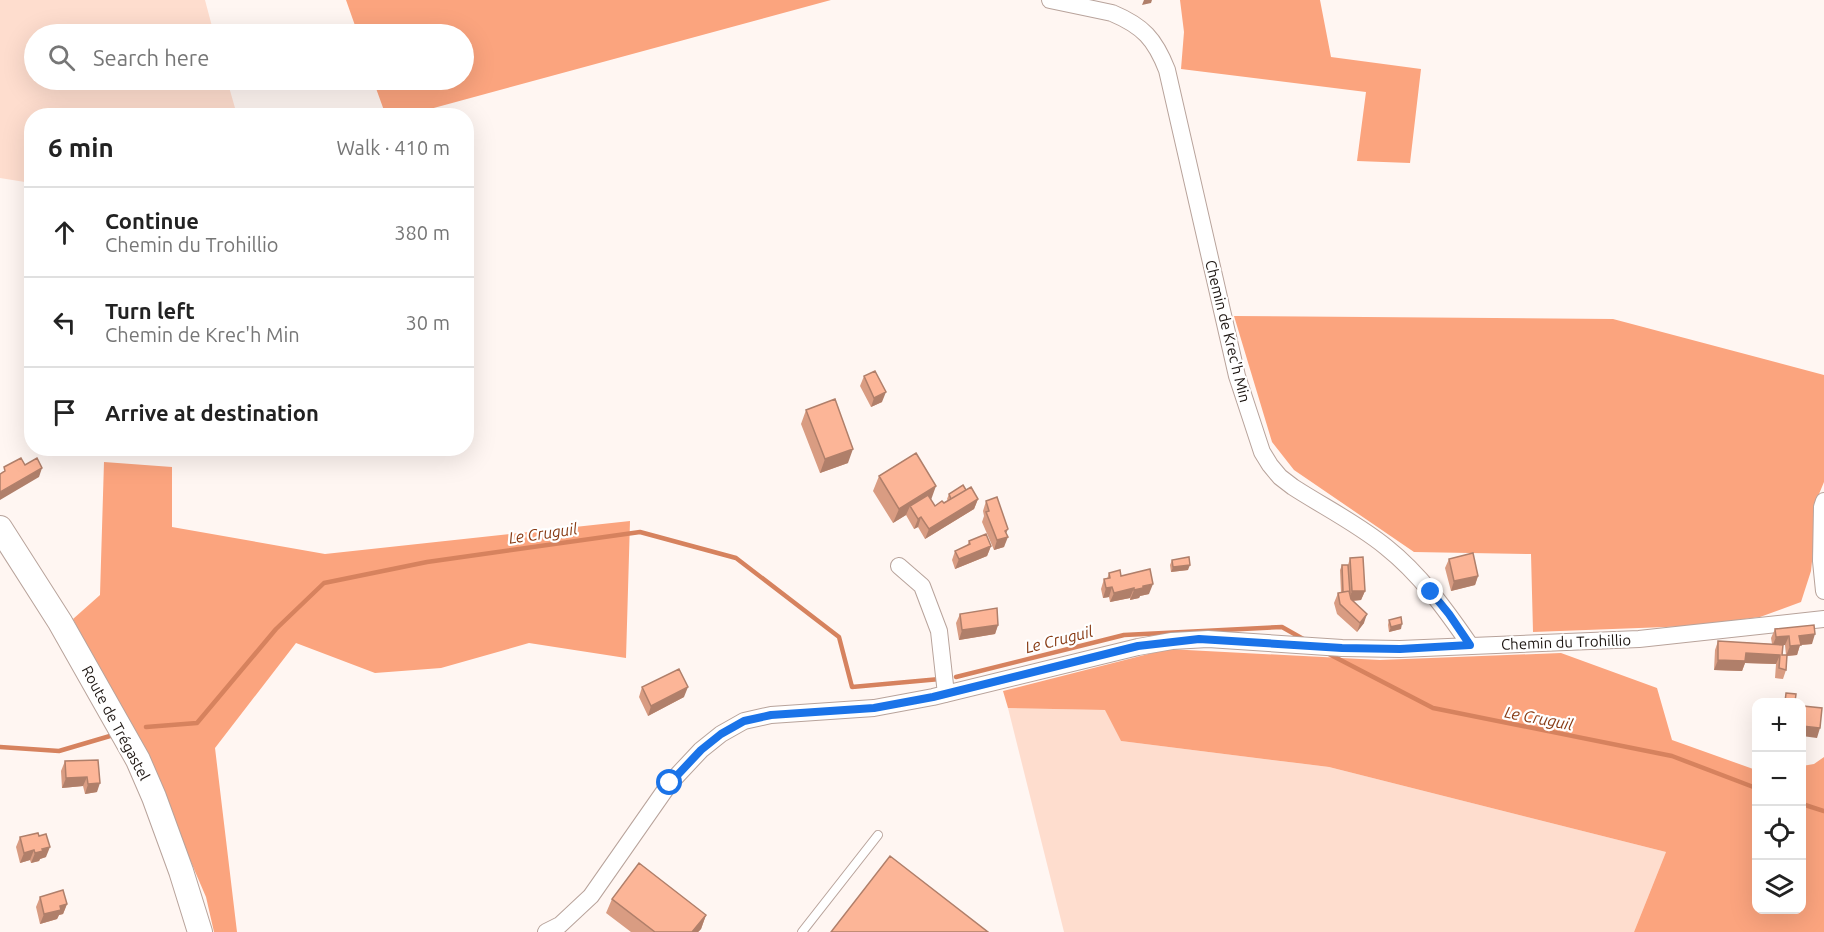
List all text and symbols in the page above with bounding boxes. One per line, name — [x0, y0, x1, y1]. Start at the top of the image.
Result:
search box — [24, 24, 474, 90]
icon: search — [45, 41, 78, 74]
text: Search here — [93, 45, 209, 70]
text: 6 min — [48, 133, 114, 162]
text: Walk · 410 m — [337, 136, 450, 159]
text: Continue — [105, 208, 199, 233]
icon: ahead — [48, 216, 81, 249]
text: 380 m — [394, 221, 450, 244]
text: Chemin du Trohillio — [105, 233, 279, 256]
street label: Chemin de Krec'h Min — [1202, 258, 1254, 404]
text: Turn left — [105, 298, 195, 323]
icon: left — [48, 306, 81, 339]
text: 30 m — [406, 311, 450, 334]
text: Chemin de Krec'h Min — [105, 323, 300, 346]
icon: arrive — [48, 396, 81, 429]
text: Arrive at destination — [105, 400, 319, 425]
water label: Le Cruguil — [507, 519, 579, 547]
route end — [1417, 578, 1443, 604]
water label: Le Cruguil — [1023, 622, 1095, 656]
street label: Chemin du Trohillio — [1501, 631, 1631, 653]
street label: Route de Trégastel — [79, 663, 153, 783]
map controls — [1752, 698, 1806, 914]
button: + — [1752, 698, 1806, 752]
water label: Le Cruguil — [1503, 703, 1575, 734]
button: − — [1752, 752, 1806, 806]
route start — [656, 769, 682, 795]
button: locate — [1752, 806, 1806, 860]
button: layers — [1752, 860, 1806, 914]

